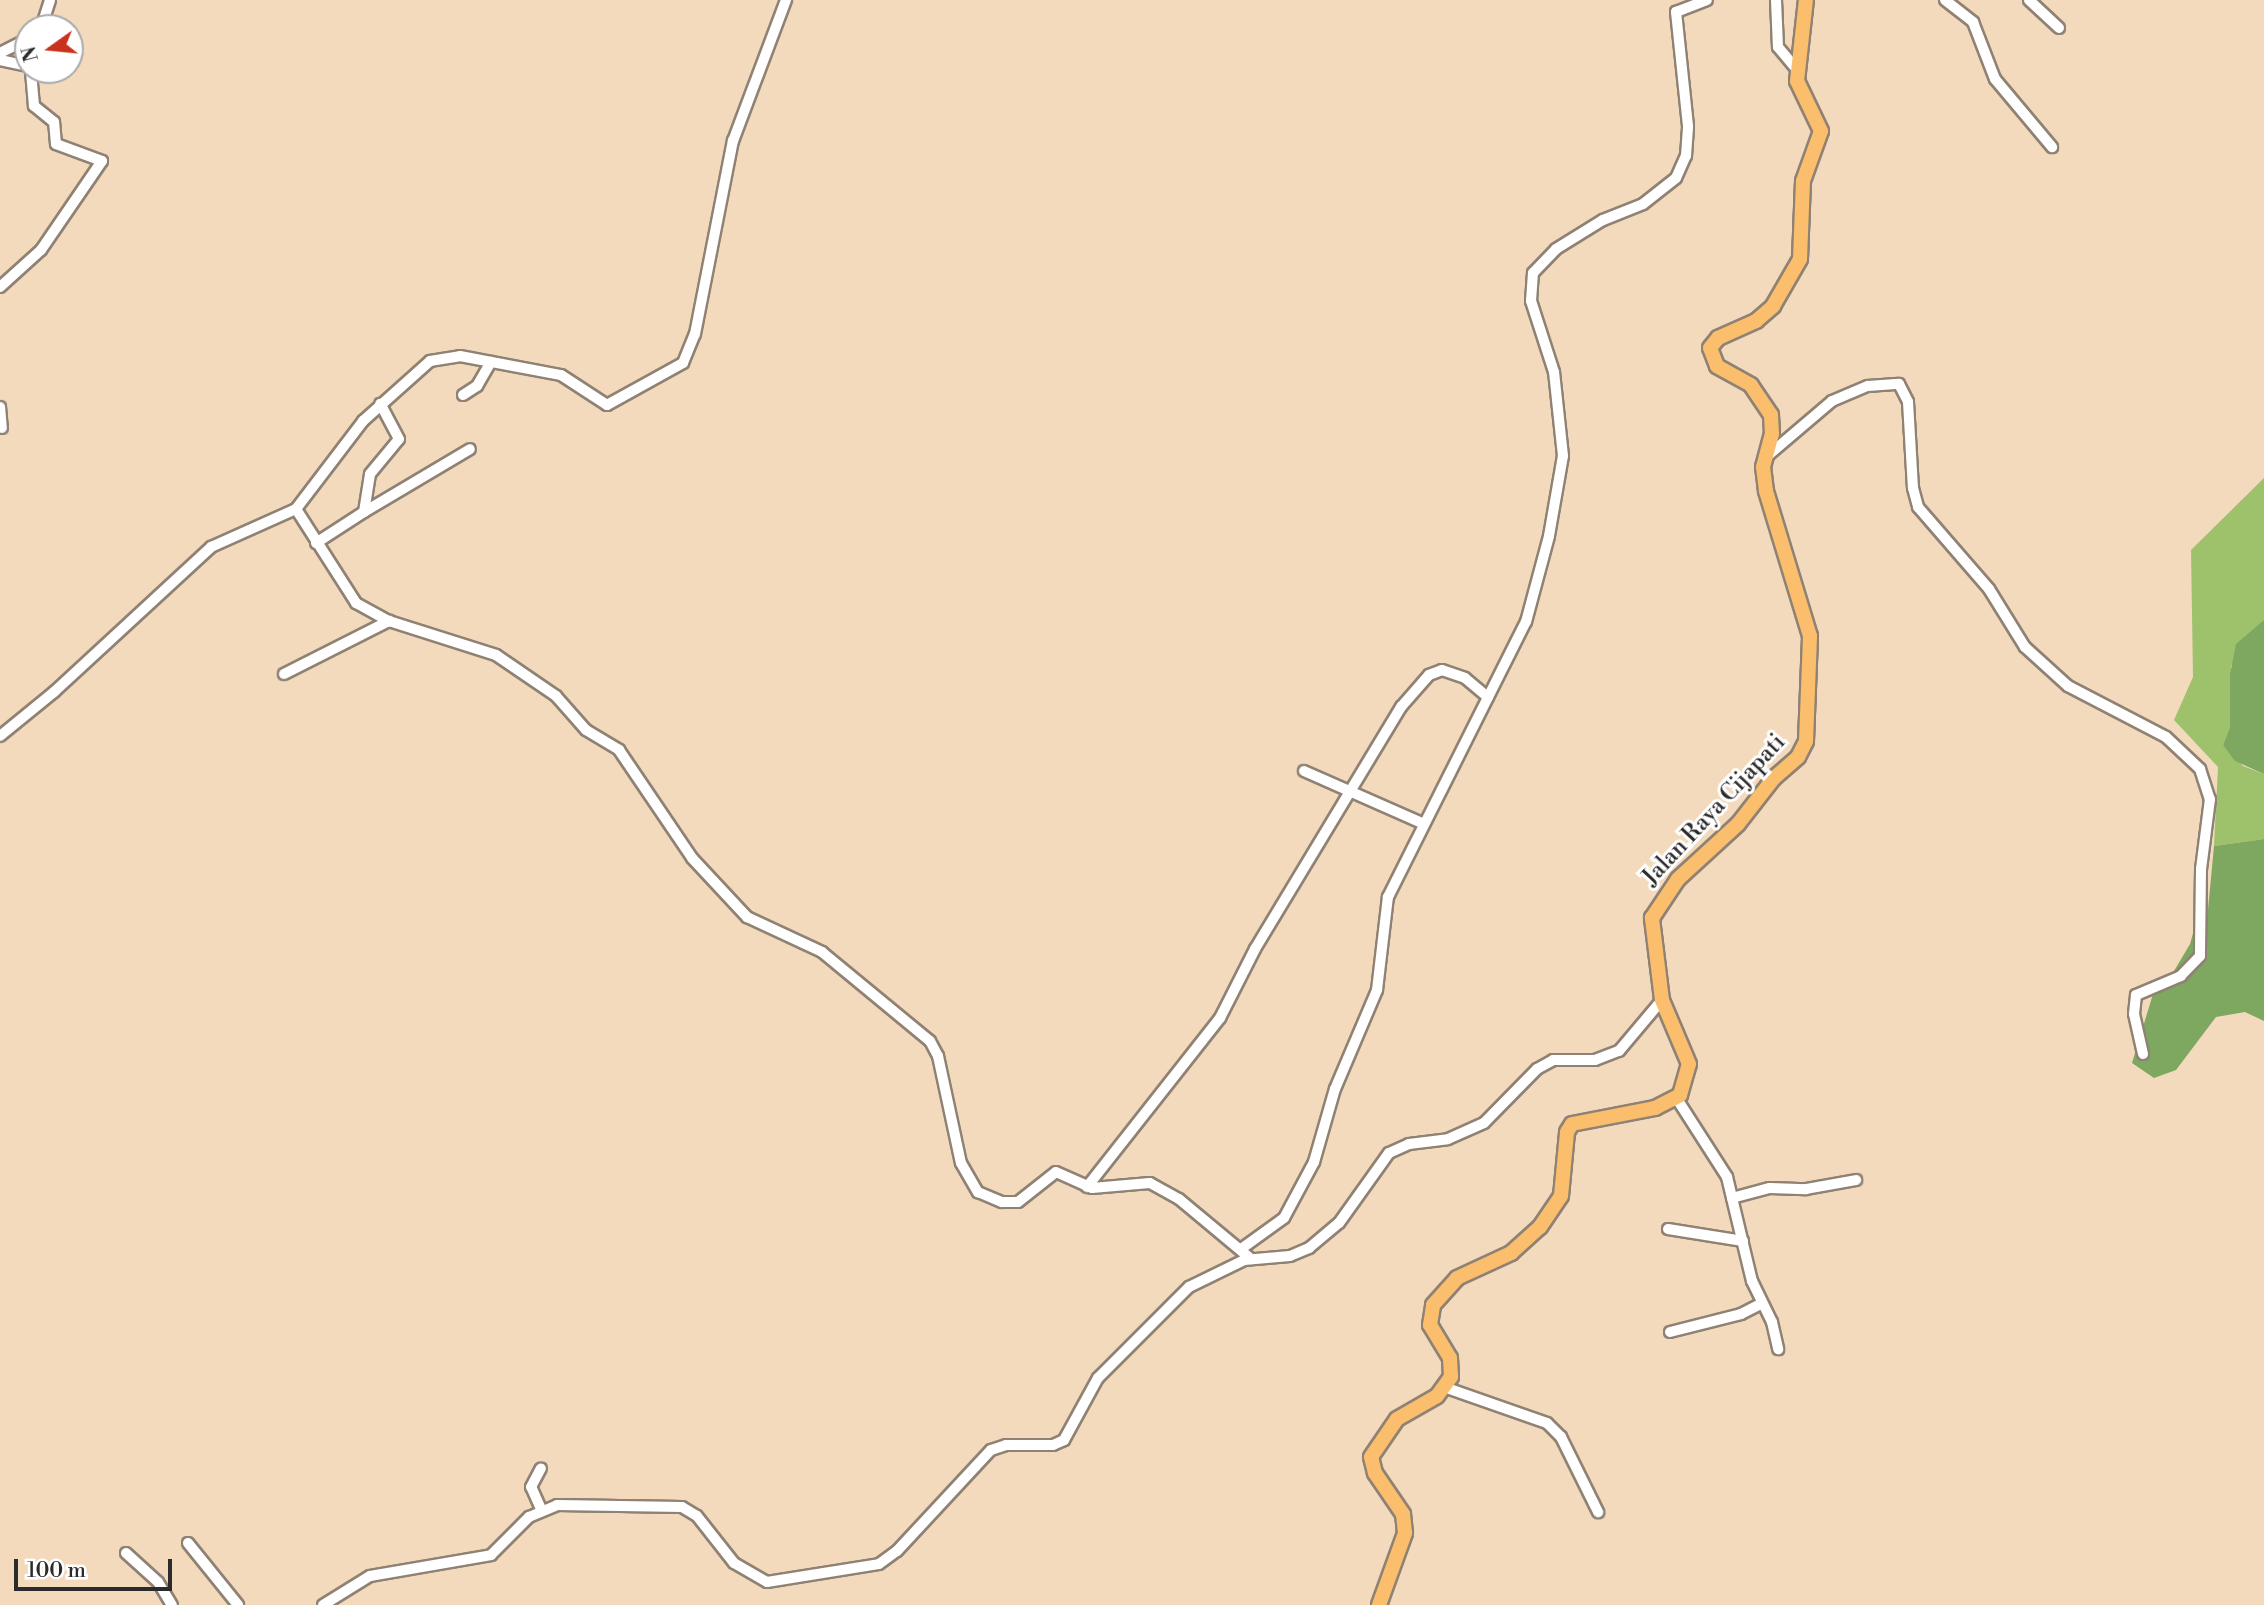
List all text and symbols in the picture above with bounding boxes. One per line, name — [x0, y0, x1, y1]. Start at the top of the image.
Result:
north arrow — [14, 14, 84, 84]
text: N — [17, 44, 44, 64]
street label: Jalan Raya Cijapati — [1637, 729, 1791, 891]
scale bar — [18, 1546, 175, 1590]
text: 100 m — [27, 1558, 86, 1584]

